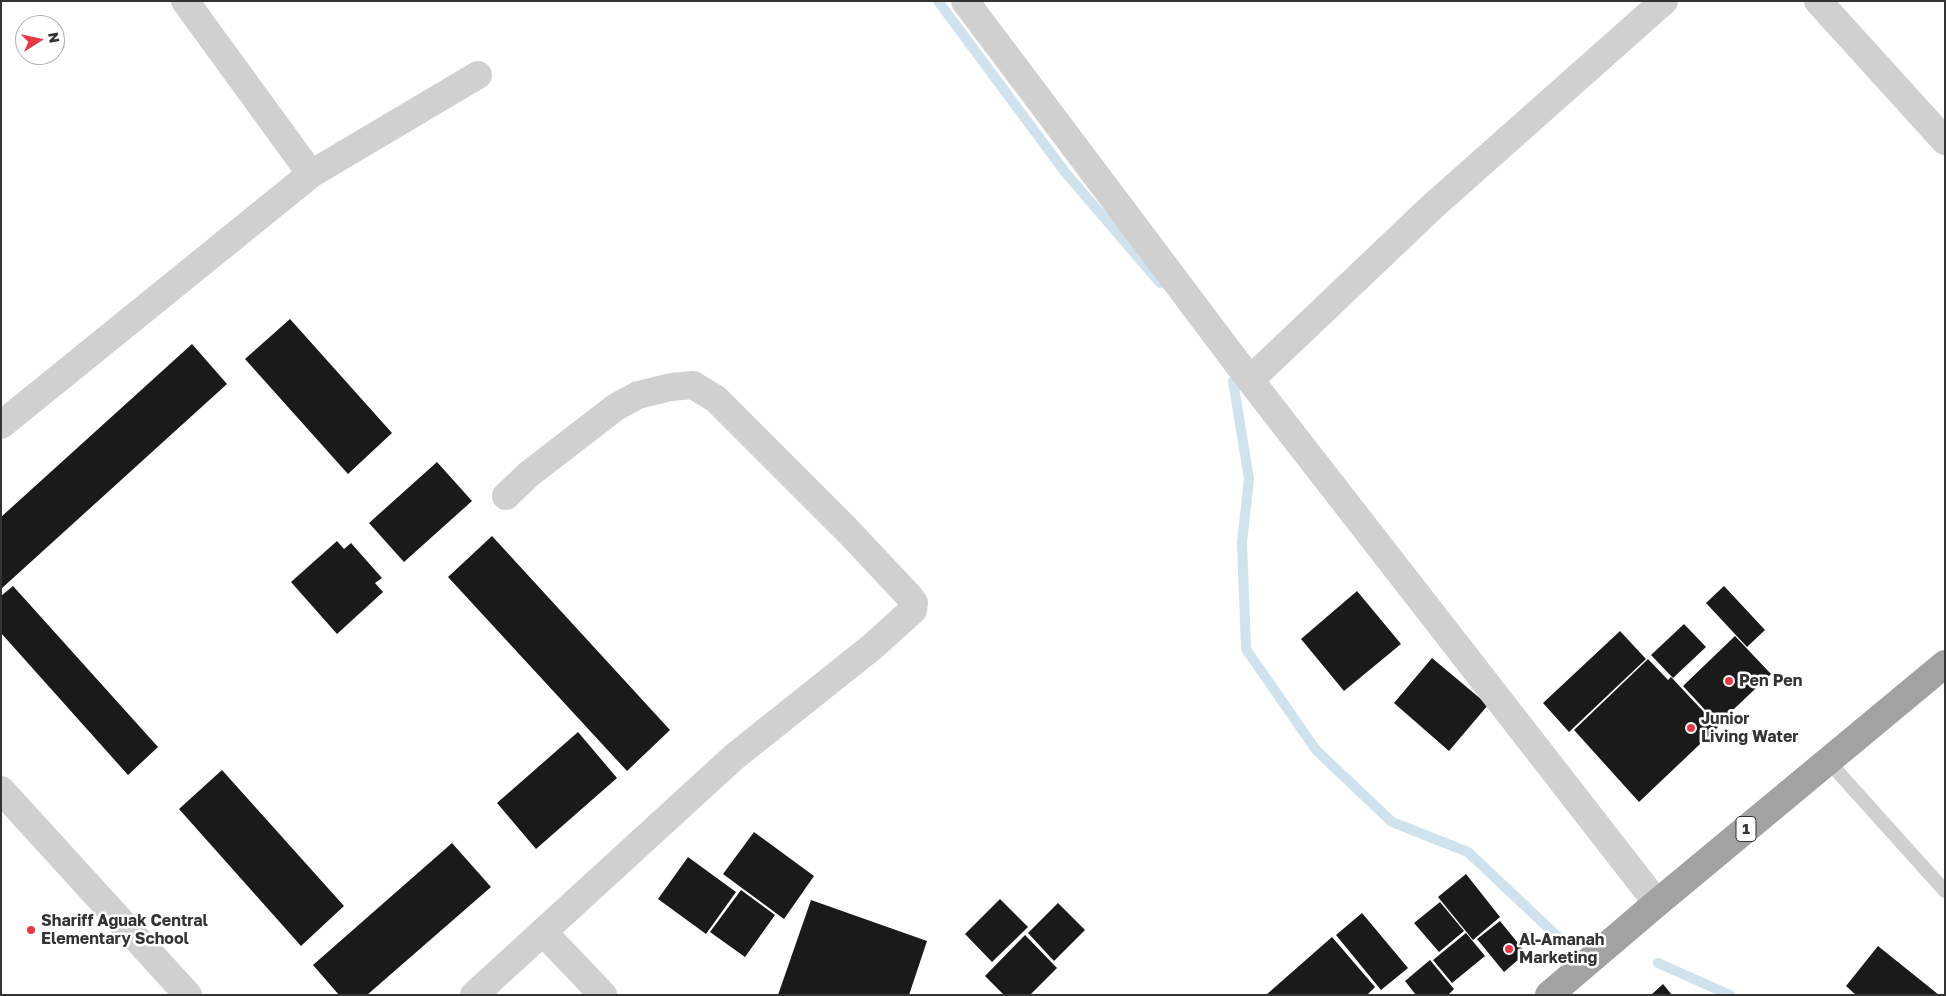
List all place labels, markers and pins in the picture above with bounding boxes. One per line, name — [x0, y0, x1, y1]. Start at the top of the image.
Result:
place label: Pen Pen — [1739, 671, 1802, 691]
marker: Pen Pen — [1723, 675, 1735, 687]
place label: Junior Living Water — [1701, 709, 1799, 747]
marker: Junior Living Water — [1685, 722, 1697, 734]
place label: Shariff Aguak Central Elementary School — [41, 911, 208, 949]
marker: Shariff Aguak Central Elementary School — [25, 924, 37, 936]
place label: Al-Amanah Marketing — [1519, 930, 1604, 968]
marker: Al-Amanah Marketing — [1503, 943, 1515, 955]

